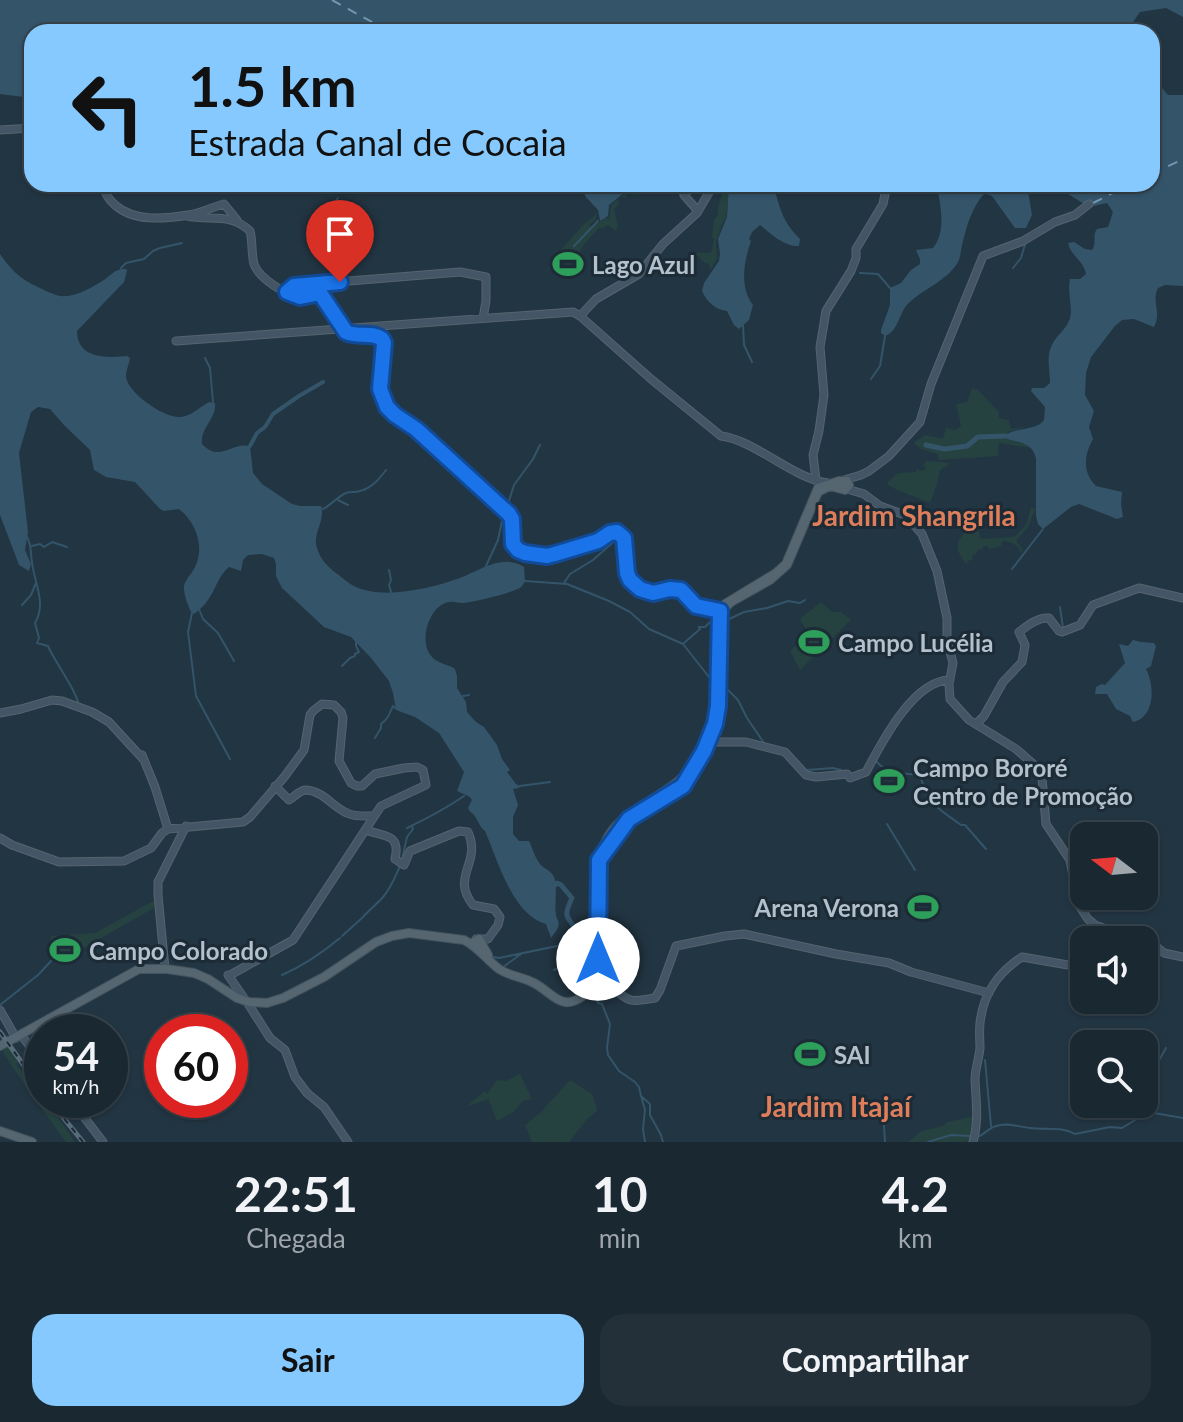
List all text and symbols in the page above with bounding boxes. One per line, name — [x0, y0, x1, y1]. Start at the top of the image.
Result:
text: 1.5 km — [188, 52, 357, 119]
icon: left — [56, 56, 160, 160]
text: Estrada Canal de Cocaia — [188, 120, 567, 164]
pin — [306, 200, 374, 282]
icon: arrive — [318, 212, 362, 256]
sports icon: Lago Azul — [551, 247, 585, 281]
place label: Lago Azul — [592, 250, 695, 279]
district label: Jardim Shangrila — [812, 498, 1016, 532]
sports icon: Campo Lucélia — [797, 625, 831, 659]
place label: Campo Lucélia — [838, 628, 993, 657]
place label: Campo Bororé Centro de Promoção — [913, 753, 1133, 810]
sports icon: Campo Bororé Centro de Promoção — [872, 764, 906, 798]
north arrow — [1070, 822, 1158, 910]
map controls — [1070, 822, 1158, 1118]
sports icon: Arena Verona — [906, 890, 940, 924]
place label: Arena Verona — [754, 893, 899, 922]
position arrow — [556, 917, 640, 1001]
button: sound — [1070, 926, 1158, 1014]
sports icon: Campo Colorado — [48, 933, 82, 967]
place label: Campo Colorado — [89, 936, 268, 965]
speed limit sign: 60 — [144, 1014, 248, 1118]
button: search — [1070, 1030, 1158, 1118]
text: 54 — [53, 1032, 99, 1080]
sports icon: SAI — [793, 1037, 827, 1071]
place label: SAI — [834, 1040, 871, 1069]
text: km/h — [53, 1074, 99, 1098]
district label: Jardim Itajaí — [761, 1089, 913, 1123]
text: 22:51 — [234, 1165, 358, 1222]
text: 10 — [592, 1165, 648, 1222]
text: 4.2 — [882, 1165, 949, 1222]
text: Chegada — [246, 1222, 346, 1254]
text: min — [599, 1222, 641, 1254]
text: km — [898, 1222, 933, 1254]
button: Sair — [32, 1314, 584, 1406]
button: Compartilhar — [600, 1314, 1151, 1406]

